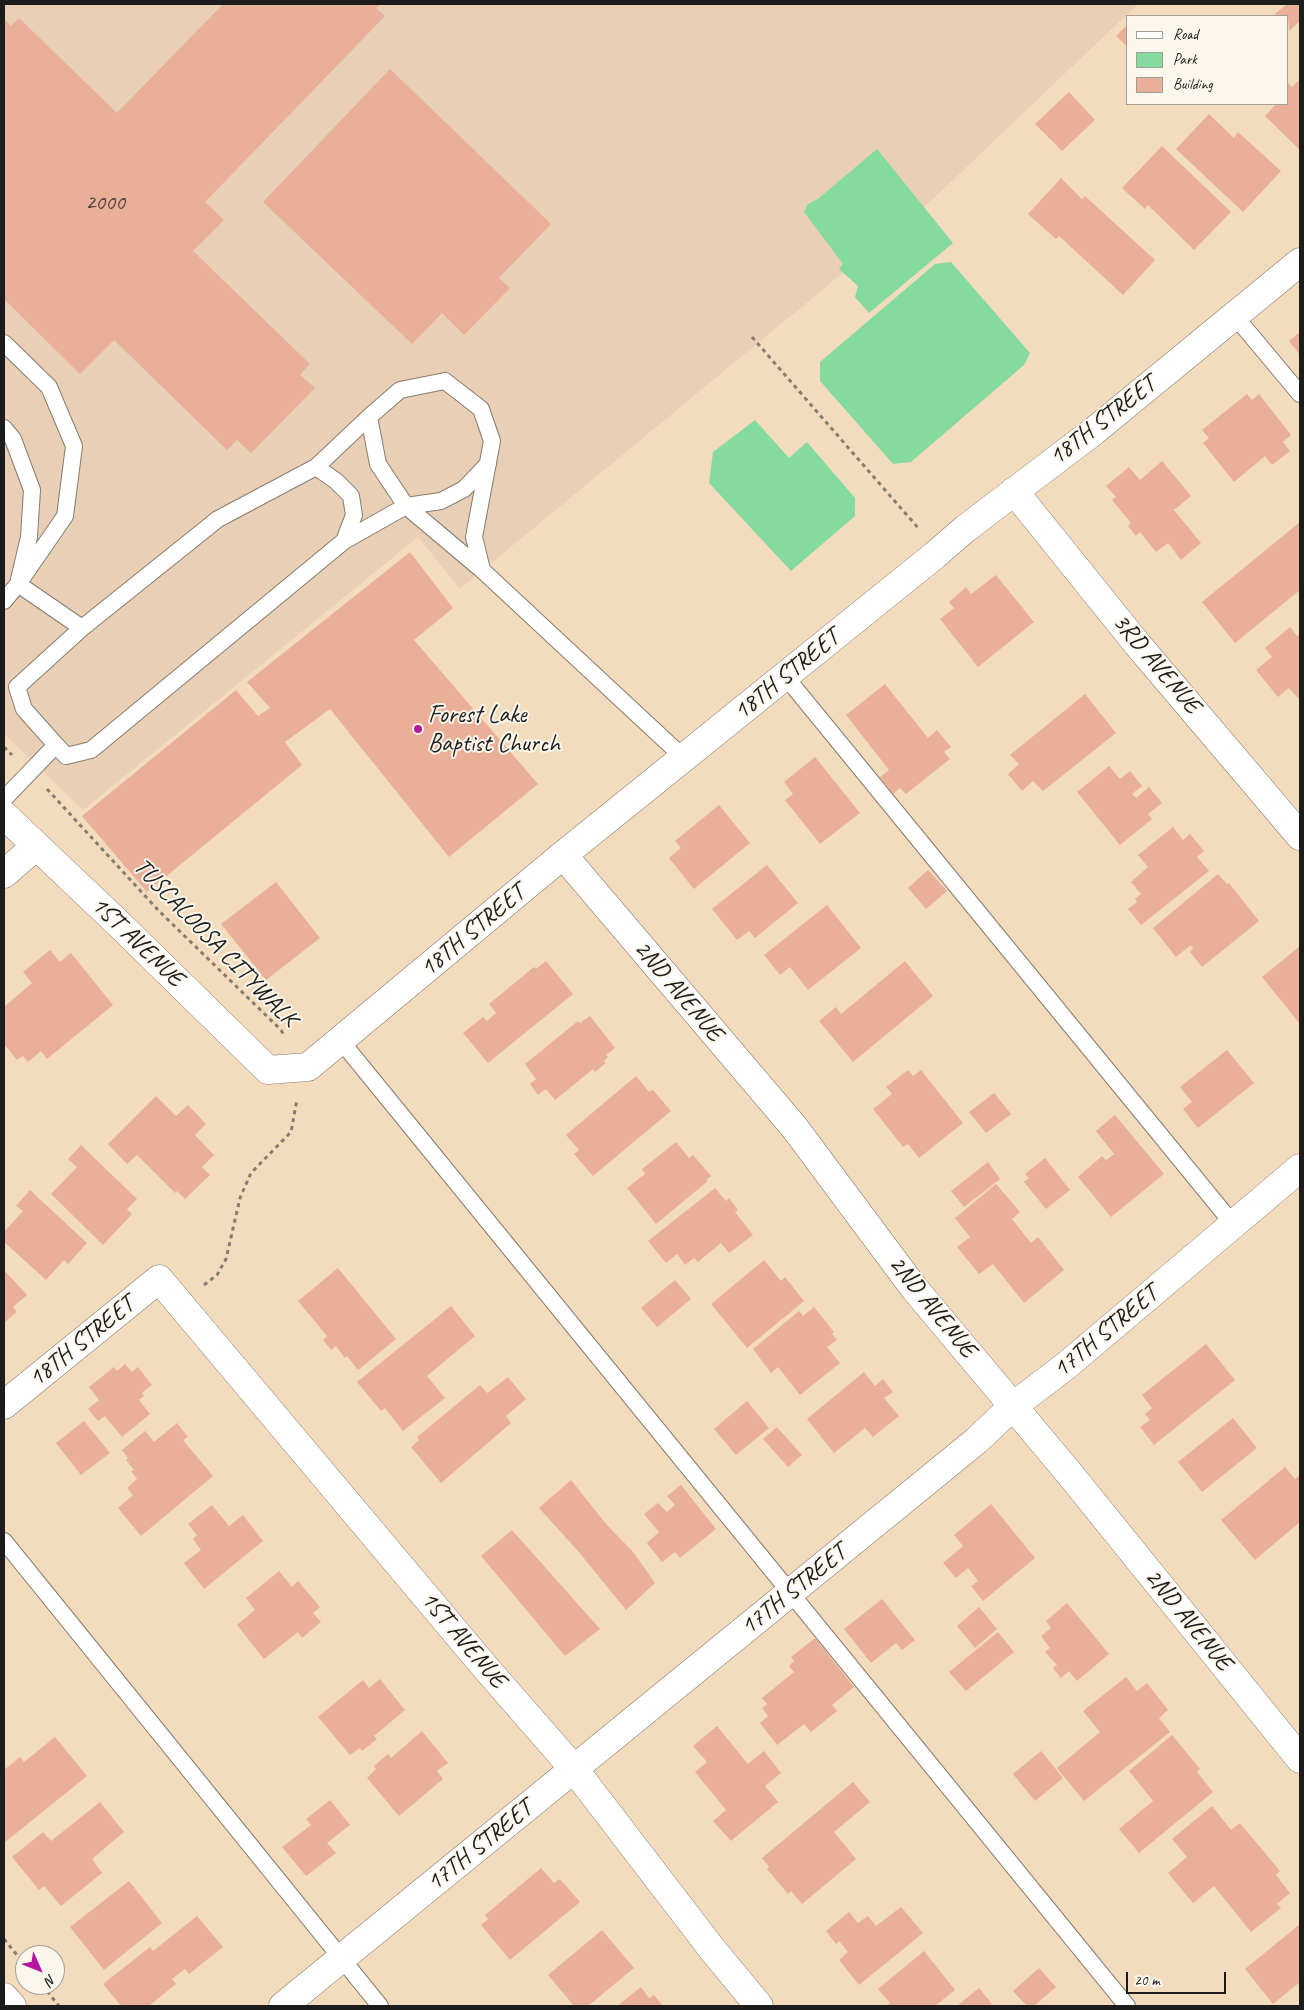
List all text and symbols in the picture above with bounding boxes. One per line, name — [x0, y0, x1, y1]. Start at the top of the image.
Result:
legend — [1126, 15, 1289, 105]
text: Road — [1173, 25, 1198, 44]
text: Park — [1173, 50, 1197, 69]
text: Building — [1173, 75, 1212, 94]
house number: 2000 — [85, 190, 125, 216]
street label: 18TH STREET — [1043, 370, 1163, 472]
street label: 3RD AVENUE — [1106, 608, 1206, 720]
street label: 18TH STREET — [728, 623, 846, 727]
place label: Forest Lake Baptist Church — [428, 700, 560, 759]
marker: Forest Lake Baptist Church — [412, 723, 424, 735]
street label: TUSCALOOSA CITYWALK — [127, 852, 303, 1034]
street label: 18TH STREET — [414, 878, 532, 984]
street label: 1ST AVENUE — [84, 890, 190, 994]
street label: 2ND AVENUE — [627, 934, 729, 1048]
street label: 2ND AVENUE — [882, 1250, 982, 1364]
street label: 17TH STREET — [1047, 1279, 1165, 1385]
street label: 18TH STREET — [23, 1290, 141, 1394]
street label: 17TH STREET — [735, 1538, 853, 1642]
street label: 2ND AVENUE — [1138, 1563, 1238, 1677]
street label: 1ST AVENUE — [414, 1585, 512, 1695]
street label: 17TH STREET — [421, 1794, 539, 1898]
north arrow — [15, 1945, 65, 1995]
scale bar — [1129, 1962, 1229, 1994]
text: N — [41, 1971, 60, 1989]
text: 20 m — [1134, 1971, 1160, 1990]

